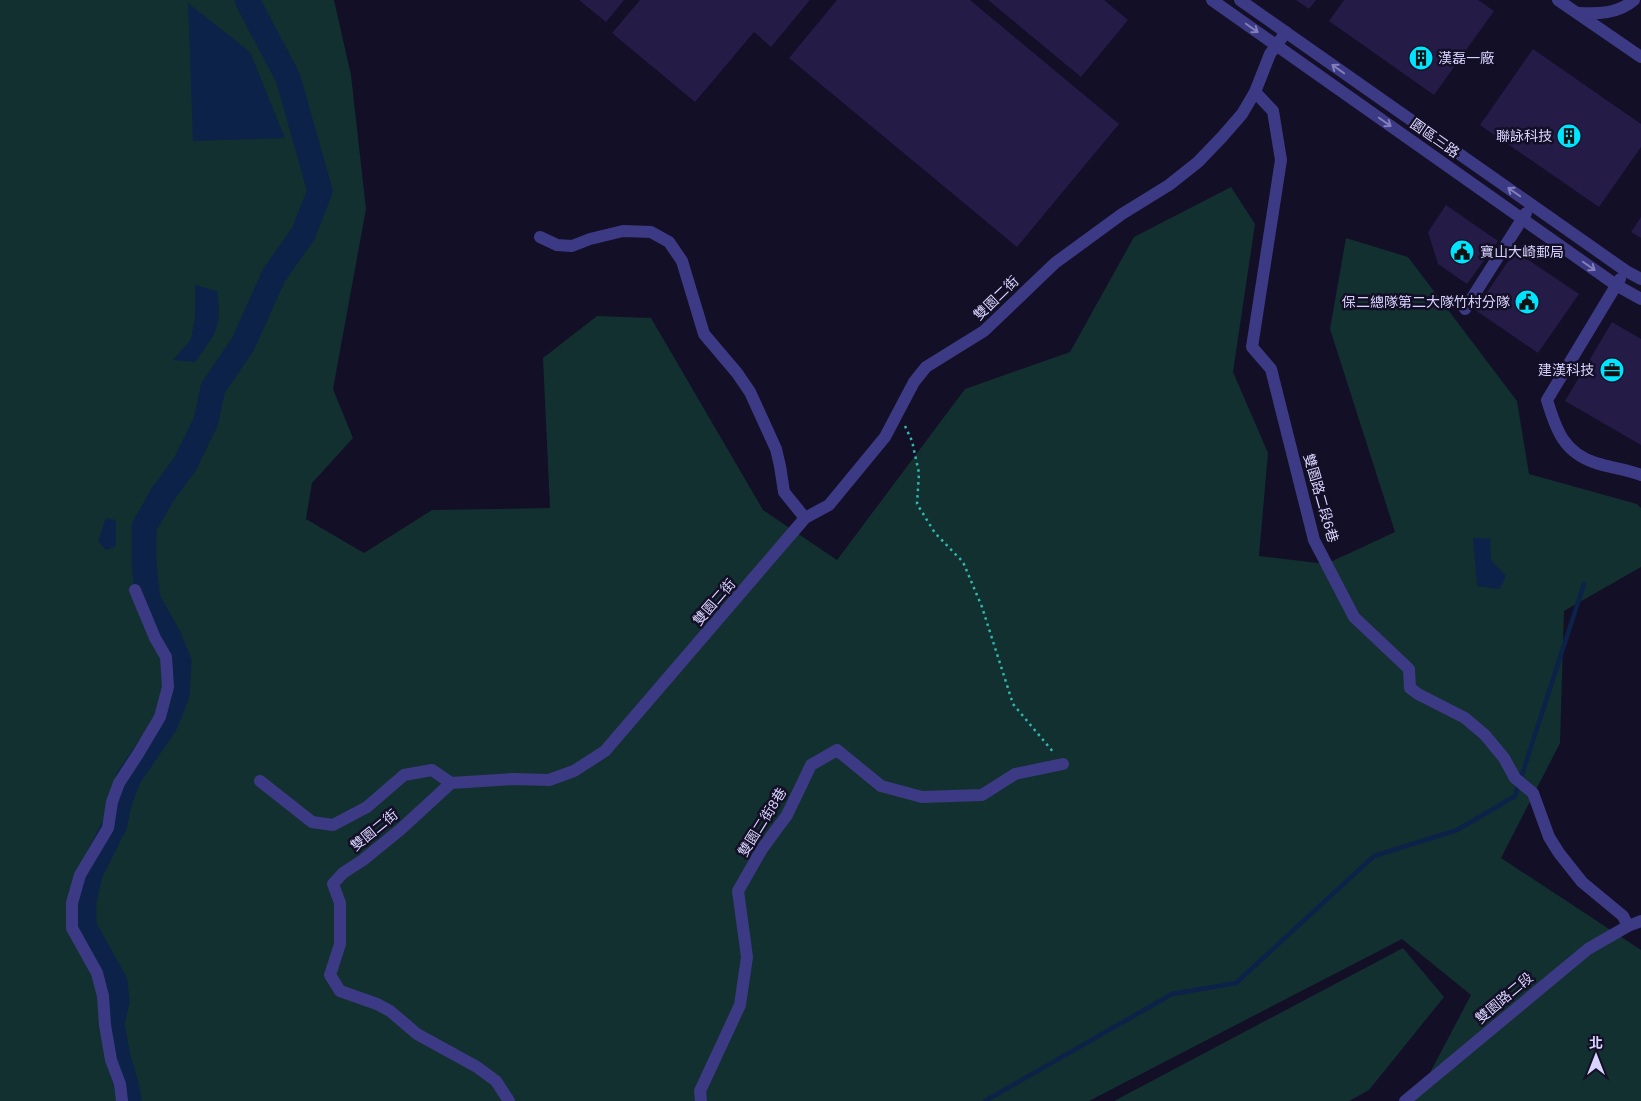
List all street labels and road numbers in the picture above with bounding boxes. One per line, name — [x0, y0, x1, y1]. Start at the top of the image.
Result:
street label: 園區三路 — [1407, 115, 1463, 161]
street label: 雙園二街 — [970, 273, 1022, 323]
street label: 雙園路二段6巷 — [1301, 452, 1341, 544]
street label: 雙園二街 — [690, 576, 738, 628]
street label: 雙園二街8巷 — [735, 785, 789, 859]
street label: 雙園二街 — [347, 806, 401, 854]
street label: 雙園路二段 — [1472, 969, 1536, 1027]

